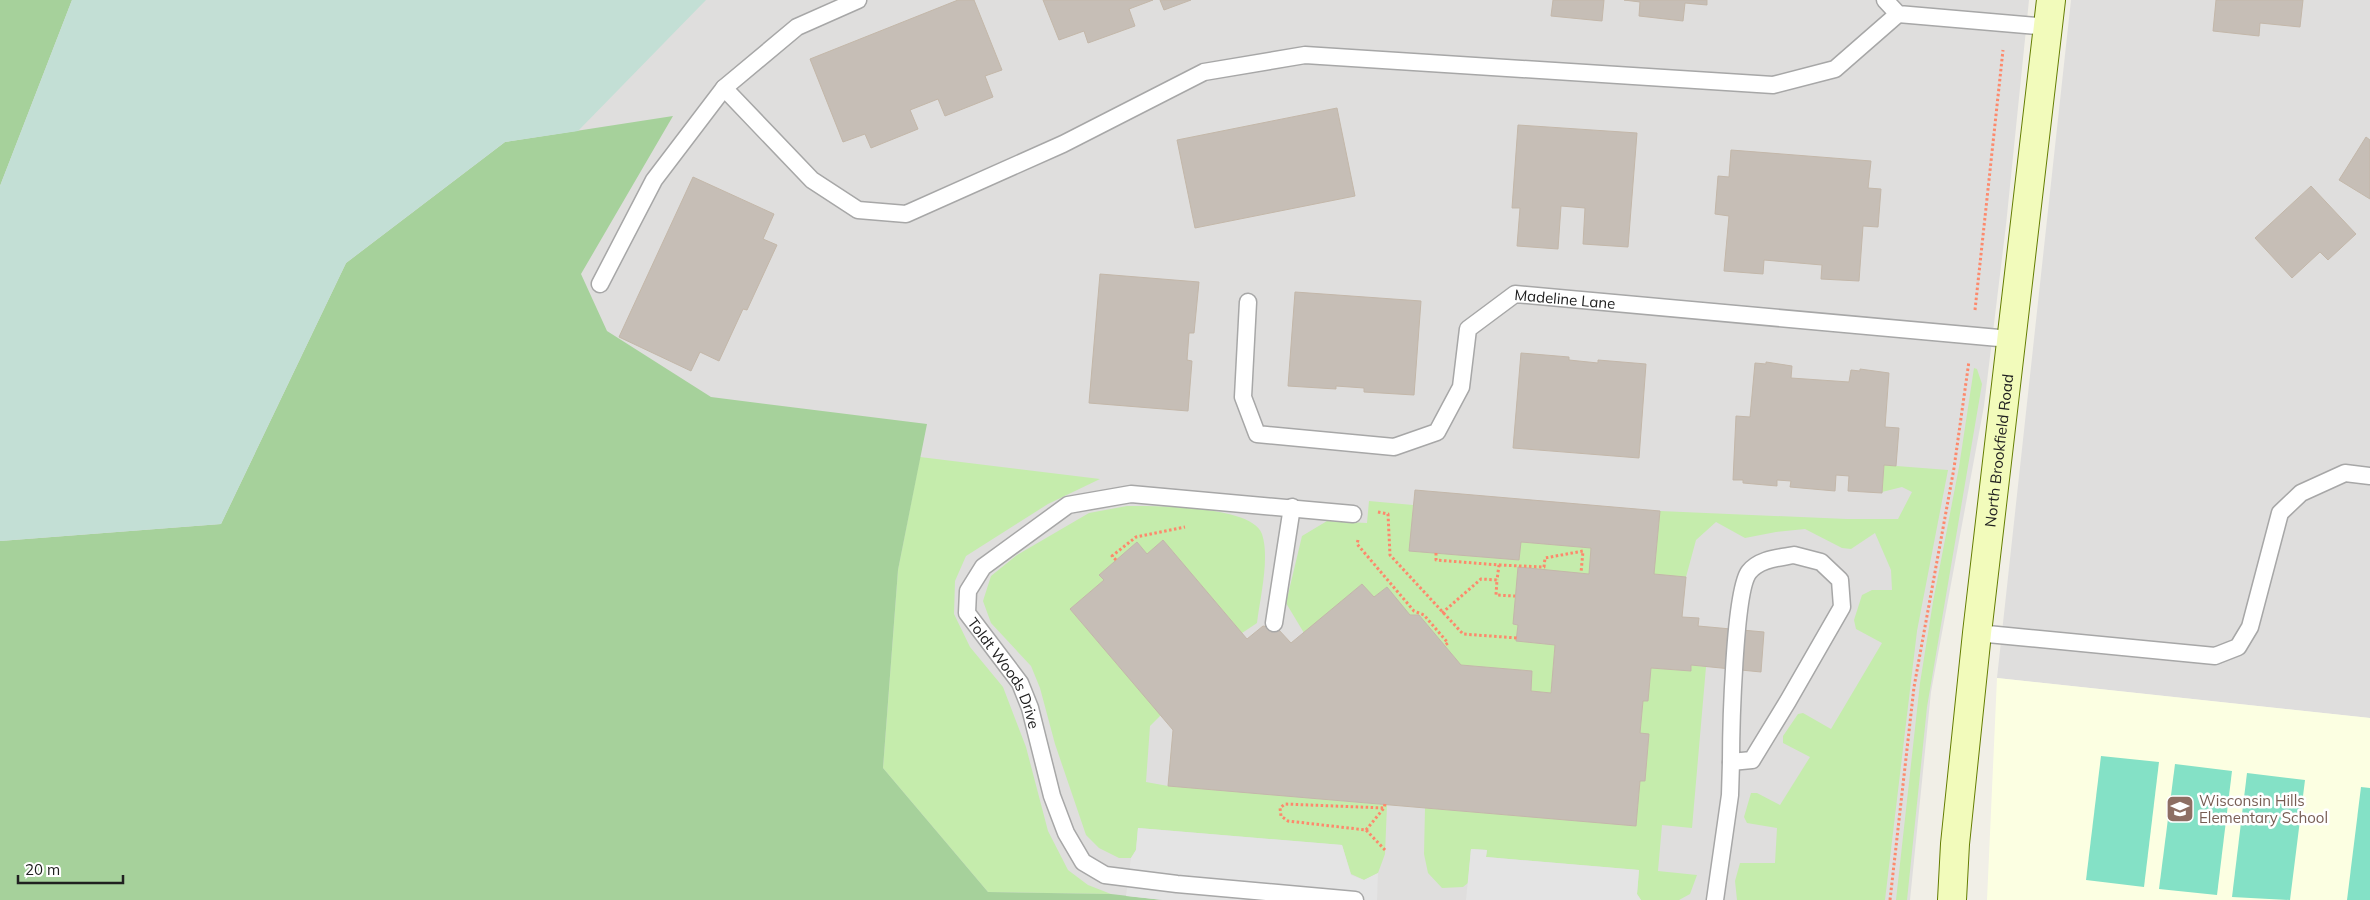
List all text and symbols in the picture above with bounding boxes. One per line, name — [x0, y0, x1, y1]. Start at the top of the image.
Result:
street label: Madeline Lane — [1514, 284, 1616, 313]
street label: North Brookfield Road — [1980, 373, 2017, 528]
street label: Toldt Woods Drive — [964, 613, 1044, 731]
place label: Wisconsin Hills Elementary School — [2199, 791, 2328, 827]
school or university icon: Wisconsin Hills Elementary School — [2165, 794, 2195, 824]
scale bar — [18, 852, 122, 884]
text: 20 m — [25, 860, 60, 879]

